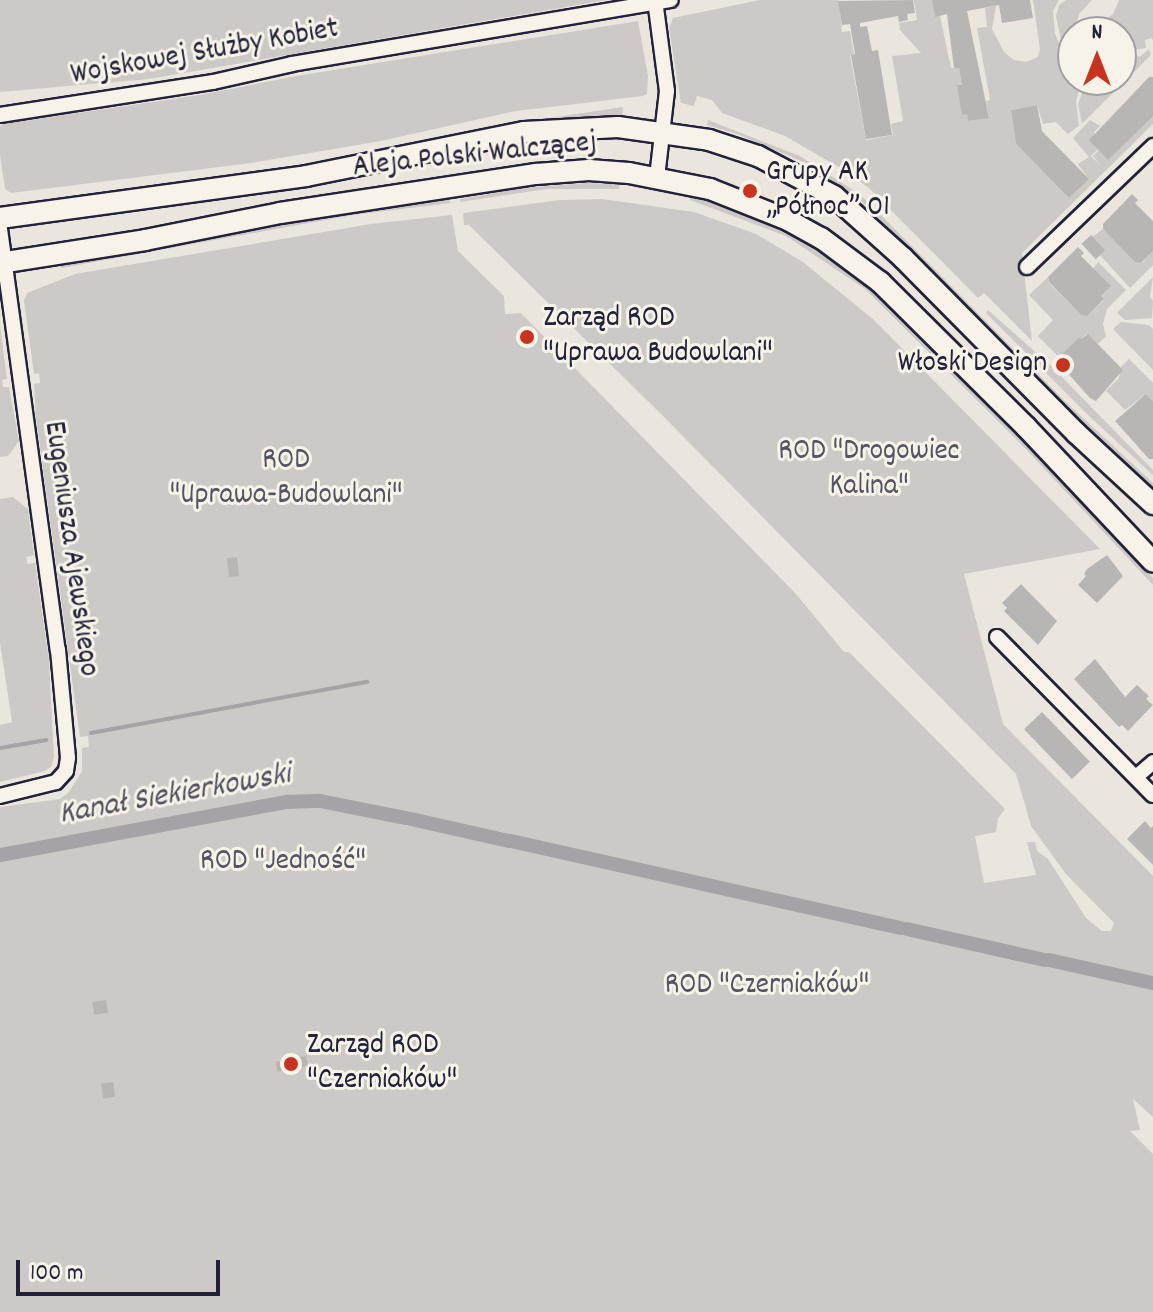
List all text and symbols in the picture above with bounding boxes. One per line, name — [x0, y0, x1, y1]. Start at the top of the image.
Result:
street label: Wojskowej Służby Kobiet — [68, 13, 342, 95]
north arrow — [1057, 16, 1137, 96]
text: N — [1092, 18, 1102, 49]
street label: Aleja Polski Walczącej — [351, 126, 599, 188]
place label: Grupy AK „Północ” 01 — [766, 156, 890, 226]
marker: Grupy AK „Północ” 01 — [741, 182, 759, 200]
place label: Zarząd ROD "Uprawa Budowlani" — [543, 302, 773, 372]
marker: Zarząd ROD "Uprawa Budowlani" — [518, 328, 536, 346]
place label: Włoski Design — [898, 347, 1047, 383]
marker: Włoski Design — [1054, 356, 1072, 374]
street label: Eugeniusza Ajewskiego — [33, 419, 105, 679]
park label: ROD "Drogowiec Kalina" — [778, 435, 960, 506]
park label: ROD "Uprawa-Budowlani" — [170, 444, 402, 514]
water label: Kanał Siekierkowski — [56, 757, 294, 835]
park label: ROD "Jedność" — [200, 845, 366, 881]
park label: ROD "Czerniaków" — [665, 969, 869, 1005]
place label: Zarząd ROD "Czerniaków" — [307, 1029, 457, 1100]
marker: Zarząd ROD "Czerniaków" — [282, 1055, 300, 1073]
scale bar — [20, 1244, 224, 1294]
text: 100 m — [30, 1257, 83, 1291]

